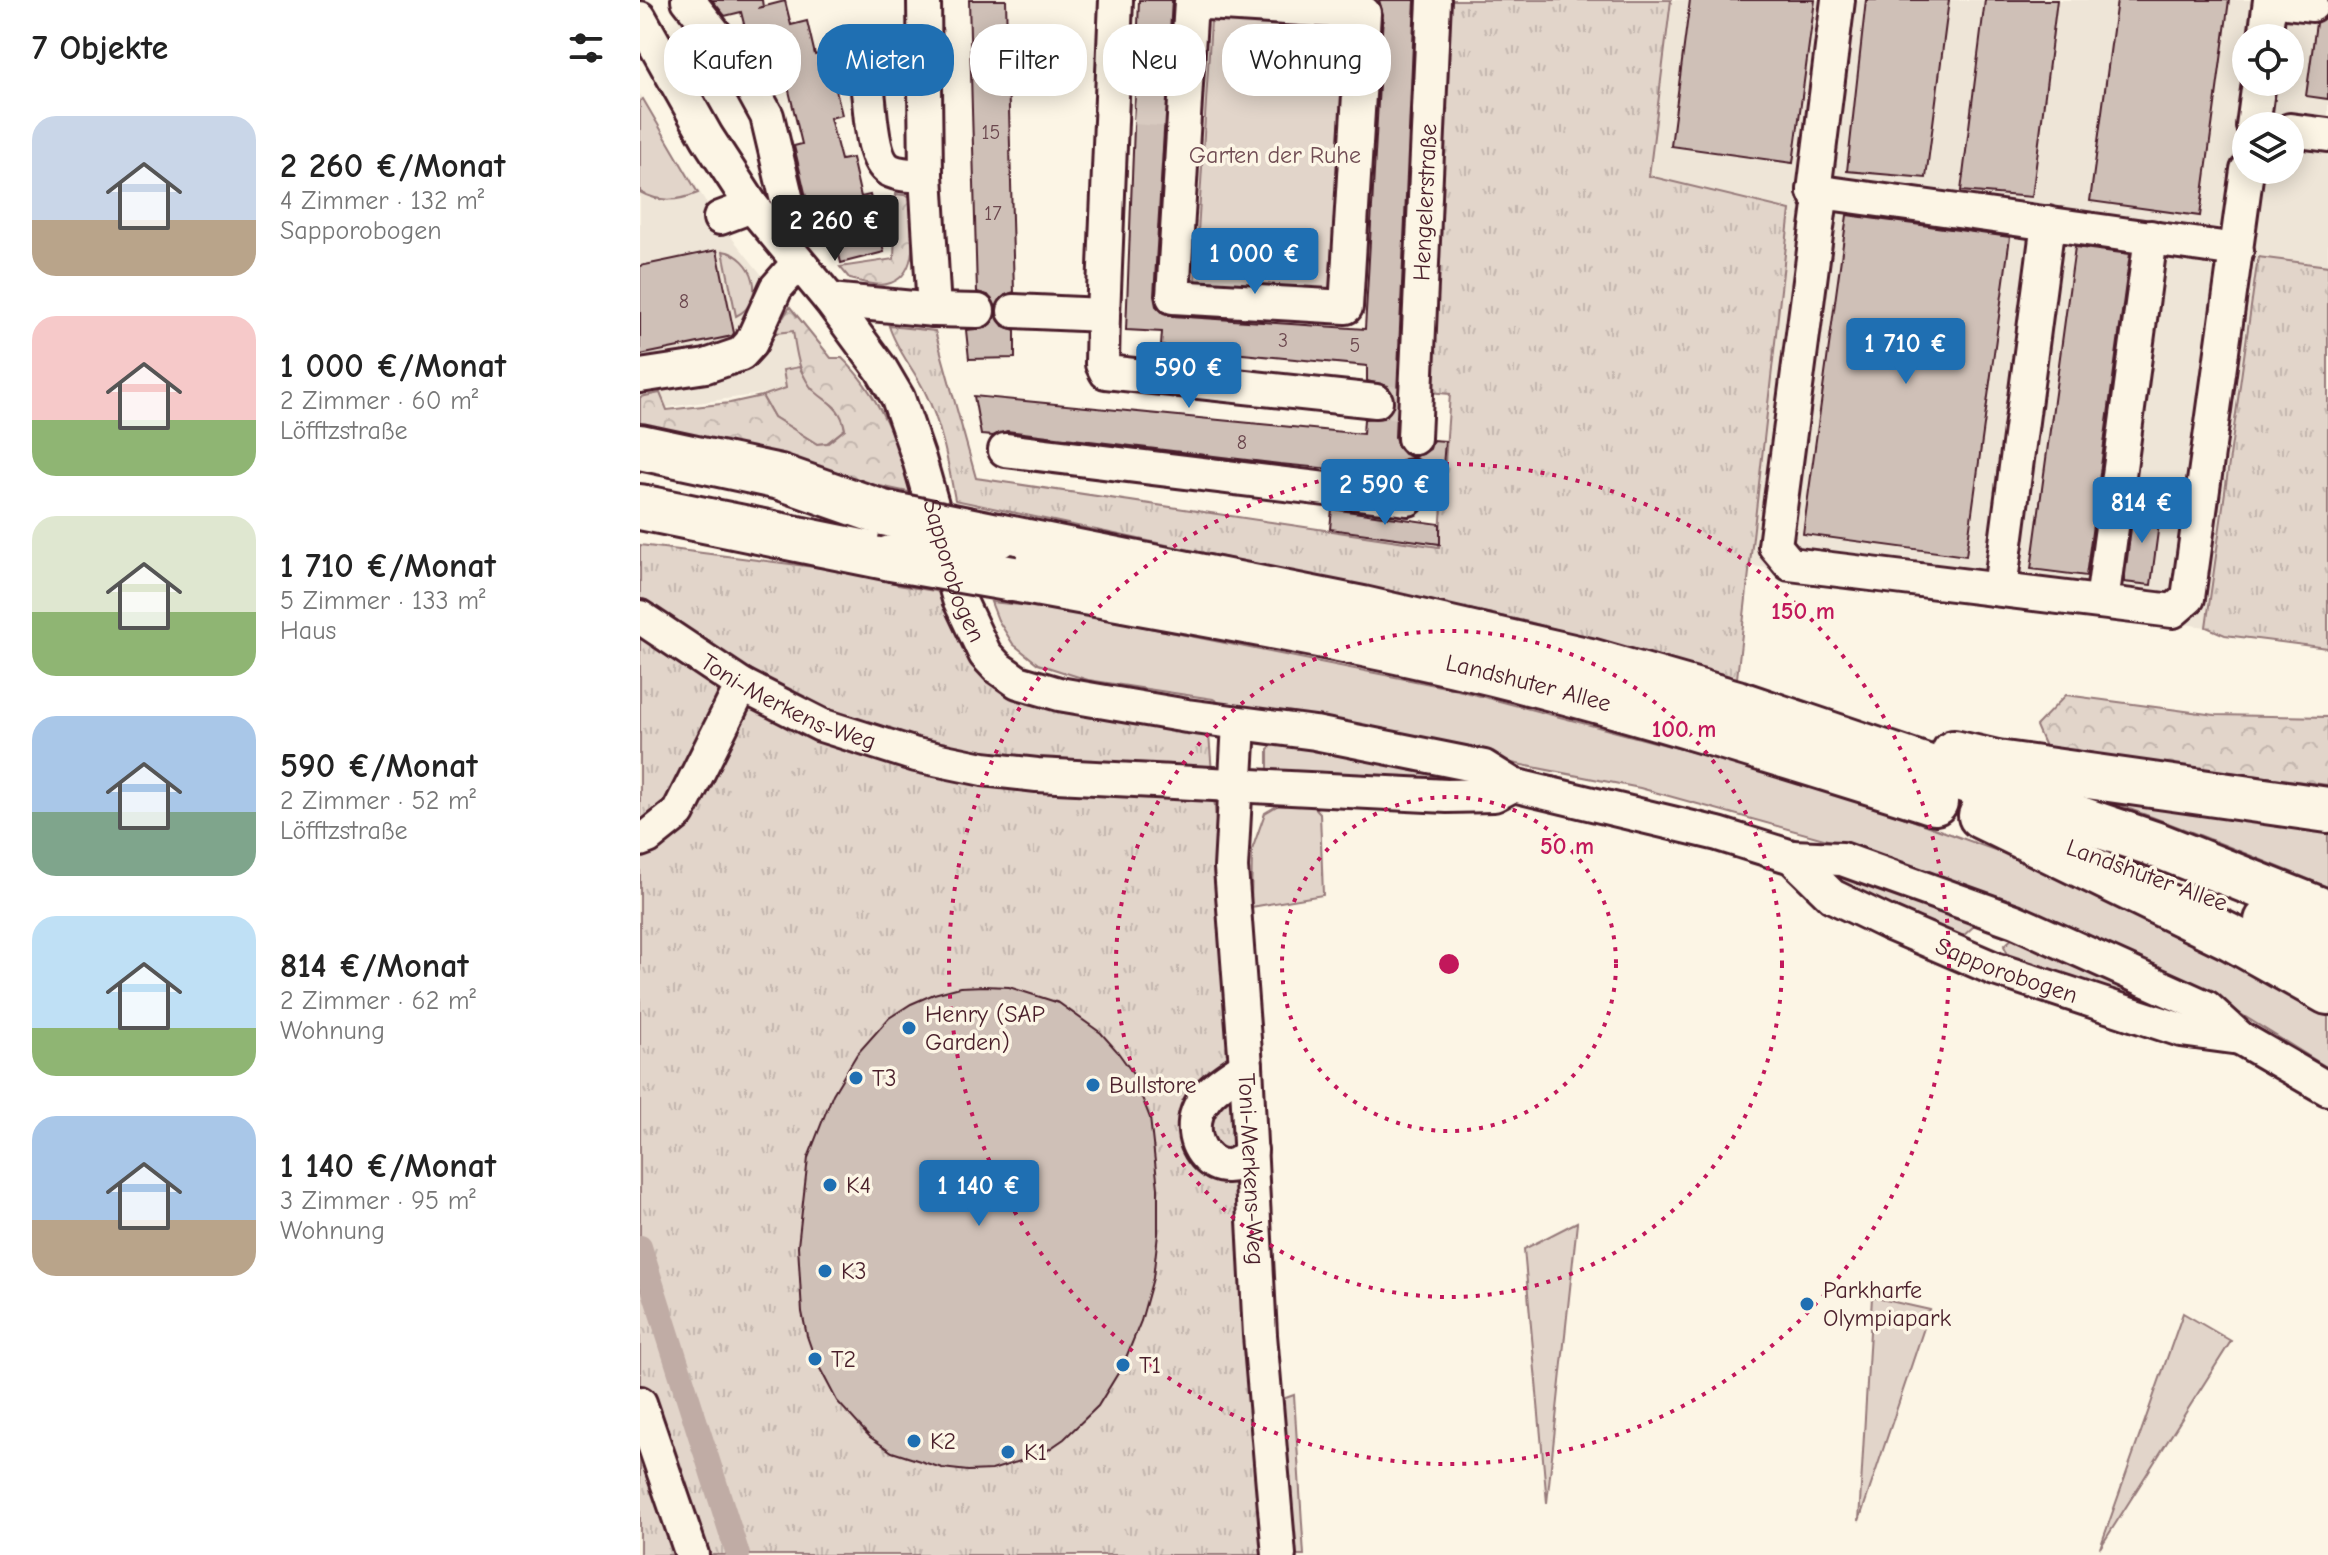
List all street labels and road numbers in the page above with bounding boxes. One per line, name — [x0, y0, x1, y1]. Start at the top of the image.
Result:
street label: Hengelerstraße — [1407, 123, 1442, 281]
street label: Sapporobogen — [917, 496, 991, 647]
street label: Toni-Merkens-Weg — [695, 647, 880, 756]
street label: Landshuter Allee — [1443, 648, 1614, 718]
street label: Landshuter Allee — [2063, 833, 2231, 917]
street label: Sapporobogen — [1931, 931, 2081, 1009]
street label: Toni-Merkens-Weg — [1232, 1072, 1270, 1266]

